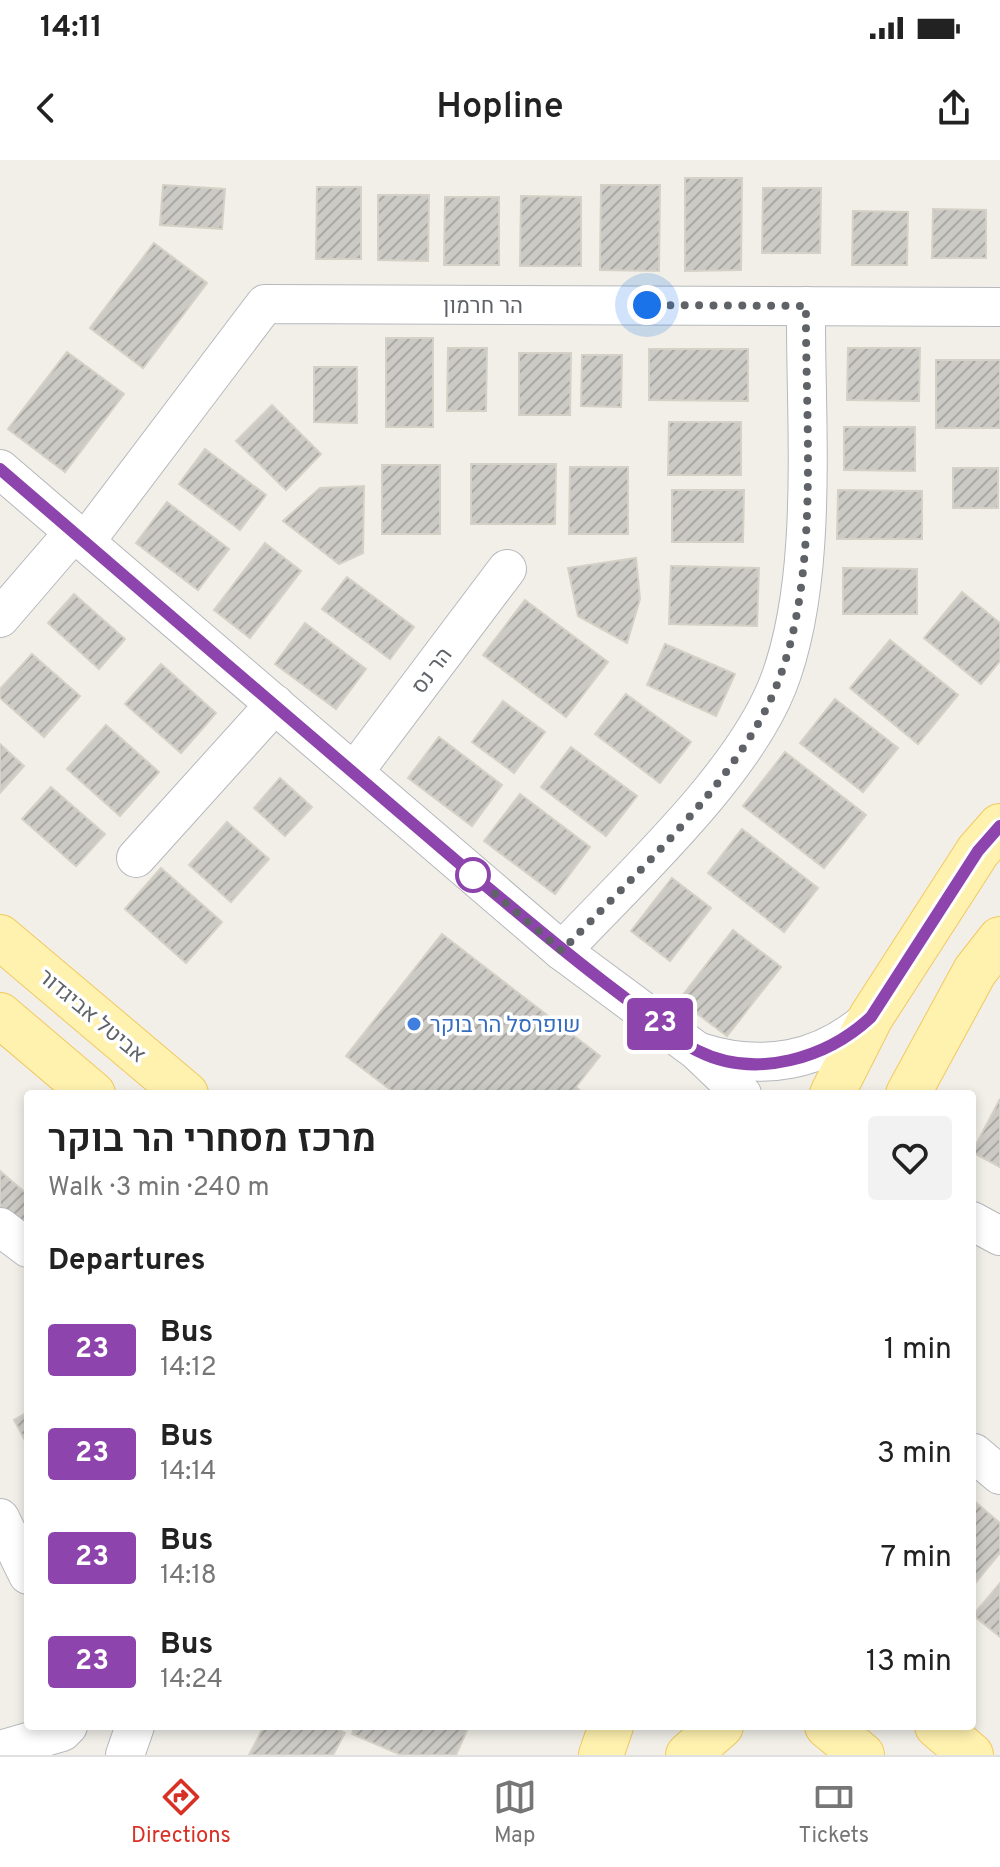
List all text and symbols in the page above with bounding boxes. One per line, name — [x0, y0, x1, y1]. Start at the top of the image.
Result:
text: 14:11 — [40, 10, 103, 47]
text: Hopline — [436, 85, 564, 131]
icon: back — [24, 86, 68, 130]
icon: share — [932, 86, 976, 130]
your location — [627, 285, 667, 325]
street label: הר חרמון — [443, 294, 523, 321]
street label: הר נס — [407, 643, 459, 700]
unlabelled marker — [456, 858, 490, 892]
street label: אביטל אביגדור — [32, 964, 151, 1070]
line badge: 23 — [624, 998, 696, 1050]
text: 23 — [643, 1006, 677, 1042]
place label: שופרסל הר בוקר — [430, 1013, 580, 1040]
marker: שופרסל הר בוקר — [405, 1015, 423, 1033]
button: heart — [868, 1116, 952, 1200]
text: מרכז מסחרי הר בוקר — [48, 1117, 376, 1166]
text: Walk · 3 min · 240 m — [48, 1172, 270, 1205]
text: Departures — [48, 1243, 206, 1280]
text: Bus — [160, 1315, 213, 1352]
text: 23 — [75, 1332, 109, 1368]
text: 1 min — [884, 1332, 952, 1369]
text: 14:12 — [160, 1352, 217, 1385]
text: Bus — [160, 1419, 213, 1456]
text: 23 — [75, 1436, 109, 1472]
text: 3 min — [877, 1436, 952, 1473]
text: 14:14 — [160, 1456, 217, 1489]
text: Bus — [160, 1523, 213, 1560]
text: 23 — [75, 1540, 109, 1576]
text: 7 min — [881, 1540, 952, 1577]
text: 14:18 — [160, 1560, 217, 1593]
text: Bus — [160, 1627, 213, 1664]
text: 23 — [75, 1644, 109, 1680]
text: 13 min — [866, 1644, 952, 1681]
text: 14:24 — [160, 1664, 223, 1697]
tab: Directions — [131, 1775, 231, 1850]
tab: Map — [493, 1775, 537, 1850]
tab: Tickets — [799, 1775, 869, 1850]

